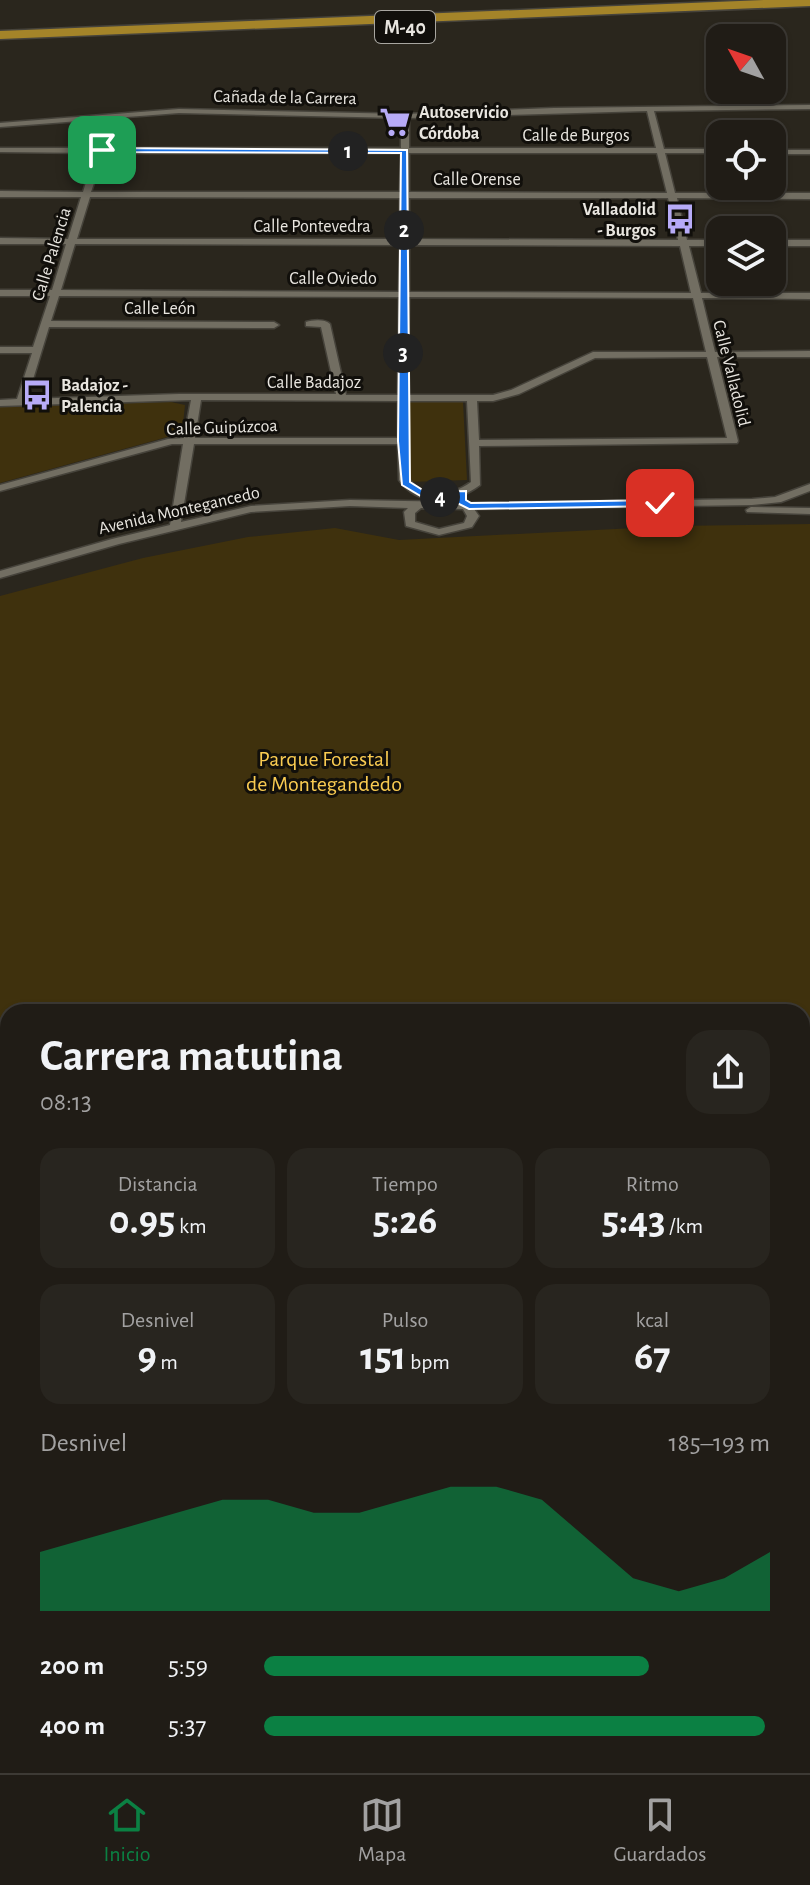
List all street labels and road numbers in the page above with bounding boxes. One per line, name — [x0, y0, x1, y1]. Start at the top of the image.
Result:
road number: M-40 — [375, 11, 435, 43]
street label: Cañada de la Carrera — [213, 88, 357, 108]
street label: Calle de Burgos — [522, 127, 630, 145]
street label: Calle Orense — [433, 171, 521, 189]
street label: Calle Palencia — [29, 205, 75, 303]
street label: Calle Pontevedra — [253, 218, 371, 236]
street label: Calle Oviedo — [289, 270, 377, 288]
street label: Calle León — [124, 300, 196, 318]
street label: Calle Valladolid — [709, 318, 753, 428]
street label: Calle Badajoz — [267, 374, 361, 392]
street label: Calle Guipúzcoa — [166, 417, 278, 439]
street label: Avenida Montegancedo — [97, 484, 262, 538]

